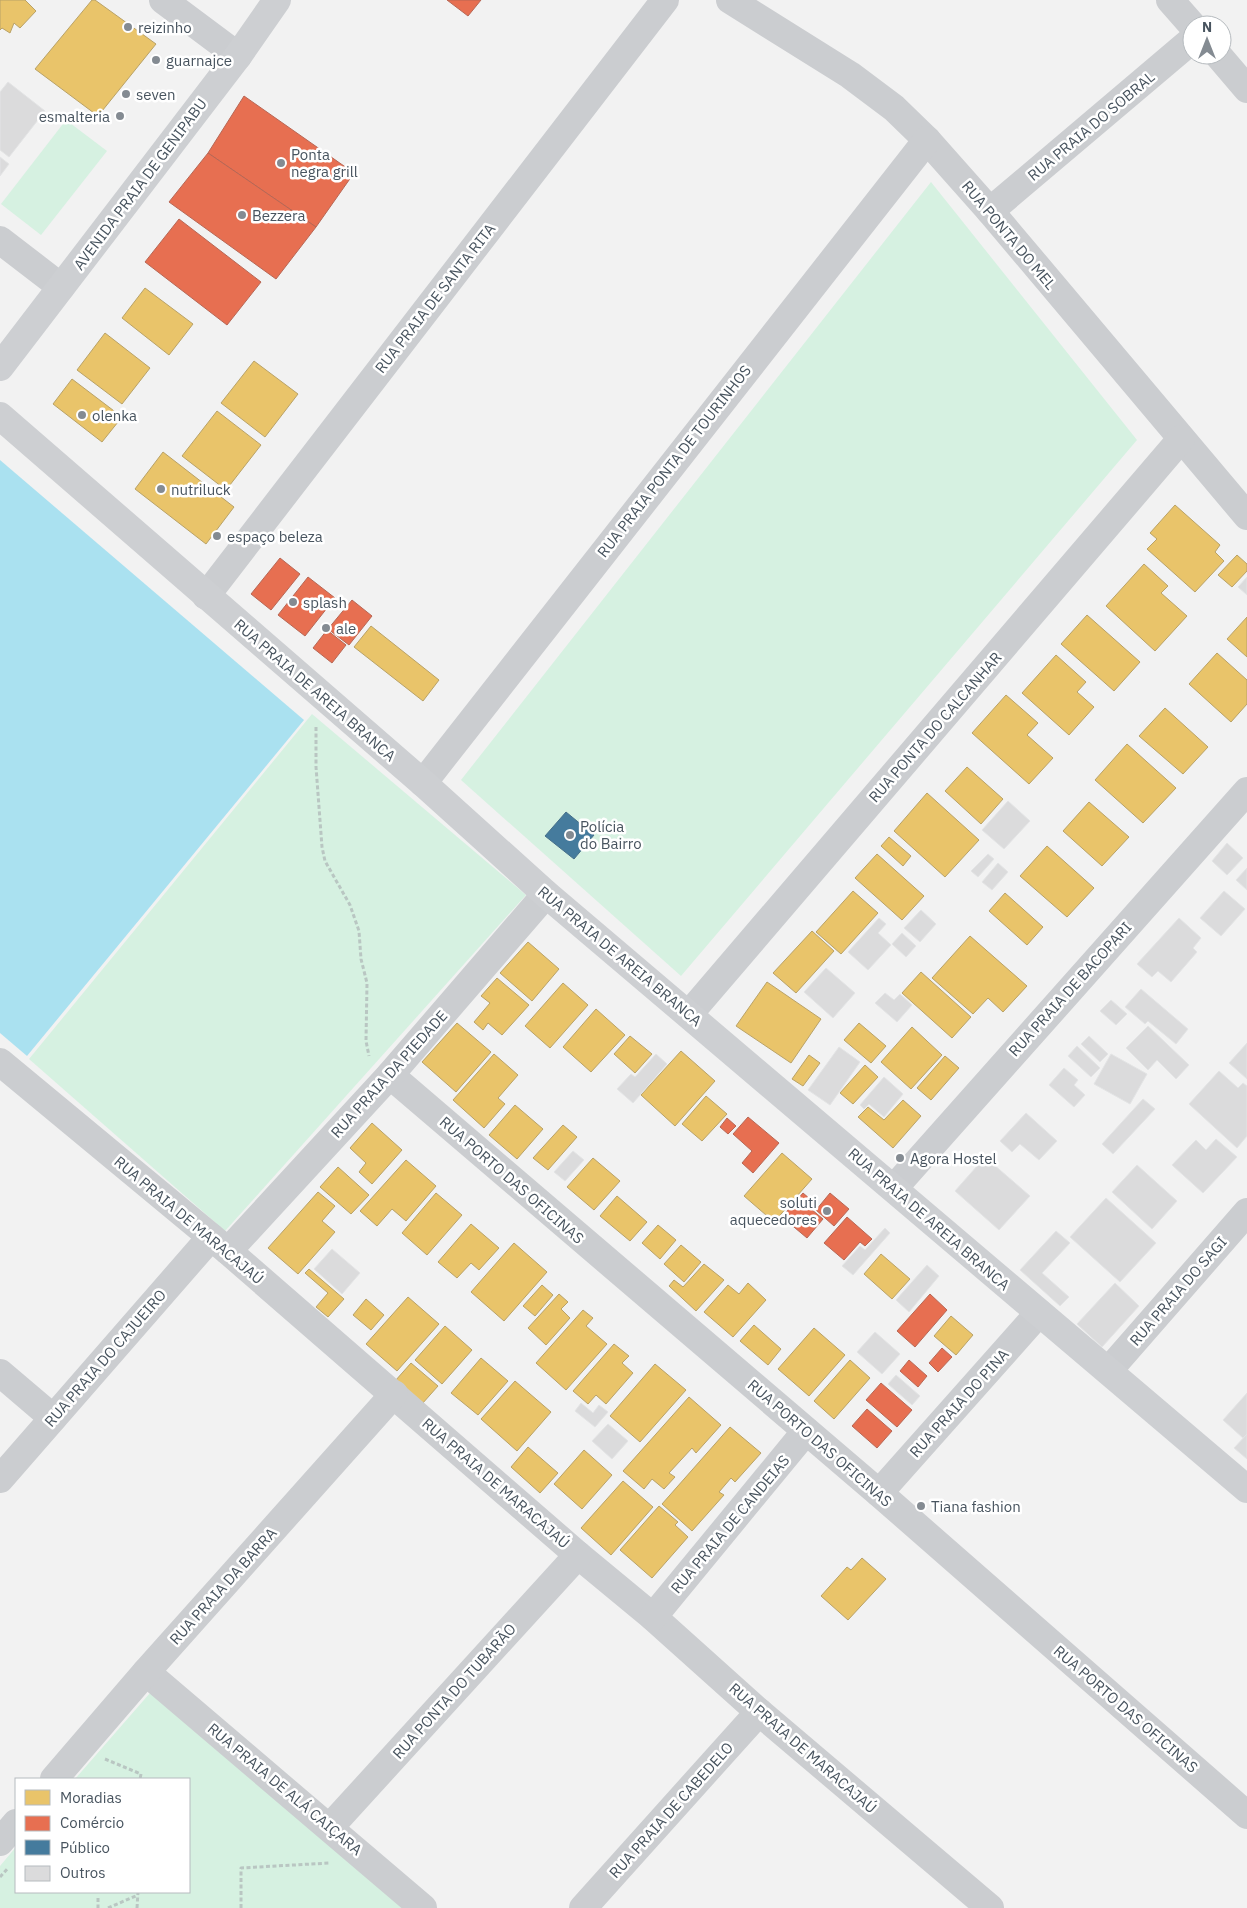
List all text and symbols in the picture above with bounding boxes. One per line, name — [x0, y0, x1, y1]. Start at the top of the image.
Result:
north arrow — [1182, 15, 1232, 65]
place label: reizinho — [138, 18, 192, 37]
text: N — [1202, 18, 1212, 36]
marker: reizinho — [122, 21, 134, 33]
place label: guarnajce — [166, 51, 232, 70]
marker: guarnajce — [150, 54, 162, 66]
street label: RUA PRAIA DO SOBRAL — [1024, 67, 1159, 185]
place label: seven — [136, 85, 175, 104]
marker: seven — [120, 88, 132, 100]
street label: AVENIDA PRAIA DE GENIPABU — [69, 94, 211, 274]
place label: esmalteria — [39, 107, 110, 126]
marker: esmalteria — [114, 110, 126, 122]
place label: Ponta negra grill — [291, 145, 358, 181]
marker: Ponta negra grill — [275, 157, 287, 169]
street label: RUA PONTA DO MEL — [958, 177, 1060, 294]
place label: Bezzera — [252, 206, 305, 225]
marker: Bezzera — [236, 209, 248, 221]
street label: RUA PRAIA DE SANTA RITA — [371, 219, 500, 377]
street label: RUA PRAIA PONTA DE TOURINHOS — [593, 361, 755, 561]
place label: olenka — [92, 406, 137, 425]
marker: olenka — [76, 409, 88, 421]
place label: nutriluck — [171, 480, 231, 499]
marker: nutriluck — [155, 483, 167, 495]
place label: espaço beleza — [227, 527, 323, 546]
marker: espaço beleza — [211, 530, 223, 542]
place label: splash — [303, 593, 347, 612]
marker: splash — [287, 596, 299, 608]
street label: RUA PRAIA DE AREIA BRANCA — [230, 615, 400, 766]
place label: ale — [336, 619, 356, 638]
marker: ale — [320, 622, 332, 634]
street label: RUA PONTA DO CALCANHAR — [864, 648, 1006, 806]
place label: Polícia do Bairro — [580, 817, 642, 853]
marker: Polícia do Bairro — [564, 829, 576, 841]
street label: RUA PRAIA DE AREIA BRANCA — [534, 882, 706, 1030]
street label: RUA PRAIA DE BACOPARI — [1004, 918, 1136, 1060]
street label: RUA PRAIA DA PIEDADE — [327, 1006, 451, 1142]
street label: RUA PORTO DAS OFICINAS — [436, 1112, 588, 1248]
street label: RUA PRAIA DE AREIA BRANCA — [844, 1144, 1014, 1295]
place label: Agora Hostel — [910, 1149, 997, 1168]
street label: RUA PRAIA DE MARACAJAÚ — [110, 1152, 268, 1288]
marker: Agora Hostel — [894, 1152, 906, 1164]
place label: soluti aquecedores — [730, 1193, 817, 1229]
marker: soluti aquecedores — [821, 1205, 833, 1217]
street label: RUA PRAIA DO SAGI — [1125, 1232, 1231, 1350]
street label: RUA PRAIA DO CAJUEIRO — [40, 1285, 170, 1431]
street label: RUA PRAIA DO PINA — [905, 1345, 1013, 1461]
street label: RUA PORTO DAS OFICINAS — [744, 1375, 896, 1511]
street label: RUA PRAIA DE MARACAJAÚ — [418, 1414, 574, 1552]
street label: RUA PRAIA DE CANDEIAS — [666, 1451, 794, 1597]
place label: Tiana fashion — [931, 1497, 1021, 1516]
marker: Tiana fashion — [915, 1500, 927, 1512]
street label: RUA PRAIA DA BARRA — [165, 1523, 281, 1649]
street label: RUA PONTA DO TUBARÃO — [388, 1619, 520, 1763]
street label: RUA PORTO DAS OFICINAS — [1050, 1641, 1202, 1777]
street label: RUA PRAIA DE MARACAJAÚ — [725, 1679, 881, 1817]
street label: RUA PRAIA DE ALÁ CAIÇARA — [204, 1719, 366, 1860]
street label: RUA PRAIA DE CABEDELO — [605, 1738, 737, 1882]
legend — [15, 1778, 190, 1893]
text: Moradias — [60, 1788, 122, 1807]
text: Comércio — [60, 1813, 124, 1832]
text: Público — [60, 1838, 110, 1857]
text: Outros — [60, 1863, 106, 1882]

